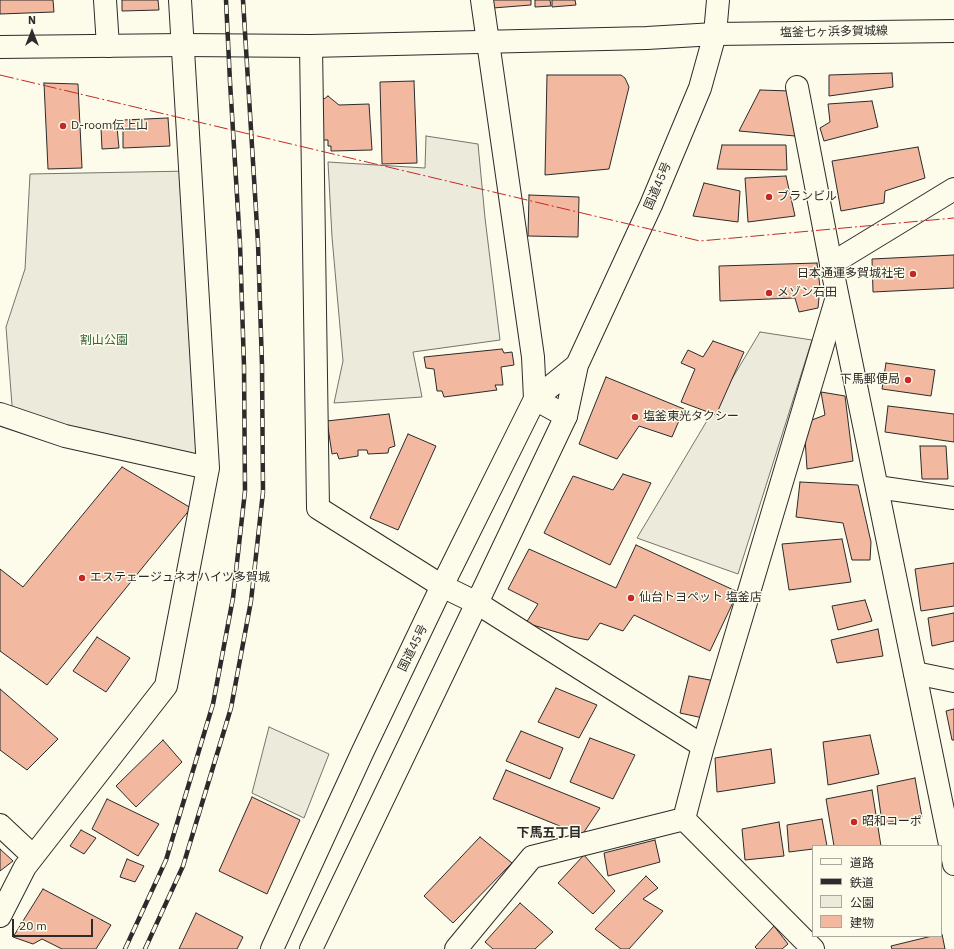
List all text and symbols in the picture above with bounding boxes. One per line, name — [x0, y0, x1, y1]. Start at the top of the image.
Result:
north arrow — [12, 12, 52, 52]
text: N — [28, 13, 36, 27]
street label: 塩釜七ヶ浜多賀城線 — [780, 24, 888, 40]
place label: D-room伝上山 — [71, 119, 148, 133]
marker: D-room伝上山 — [58, 121, 68, 131]
street label: 国道45号 — [642, 160, 674, 212]
place label: ブランビル — [777, 190, 837, 204]
marker: ブランビル — [764, 192, 774, 202]
place label: 日本通運多賀城社宅 — [797, 267, 905, 281]
marker: 日本通運多賀城社宅 — [908, 269, 918, 279]
place label: メゾン石田 — [777, 286, 837, 300]
marker: メゾン石田 — [764, 288, 774, 298]
park label: 割山公園 — [80, 334, 128, 348]
place label: 下馬郵便局 — [840, 373, 900, 387]
marker: 下馬郵便局 — [903, 375, 913, 385]
place label: 塩釜東光タクシー — [643, 410, 739, 424]
marker: 塩釜東光タクシー — [630, 412, 640, 422]
place label: エステェージュネオハイツ多賀城 — [90, 571, 270, 585]
marker: エステェージュネオハイツ多賀城 — [77, 573, 87, 583]
place label: 仙台トヨペット 塩釜店 — [639, 591, 762, 605]
marker: 仙台トヨペット 塩釜店 — [626, 593, 636, 603]
street label: 国道45号 — [395, 622, 431, 674]
place label: 昭和コーポ — [862, 815, 922, 829]
marker: 昭和コーポ — [849, 817, 859, 827]
district label: 下馬五丁目 — [517, 825, 581, 841]
legend — [812, 845, 942, 937]
text: 道路 — [850, 855, 874, 870]
text: 鉄道 — [850, 875, 874, 890]
text: 公園 — [850, 895, 874, 910]
scale bar — [14, 911, 95, 937]
text: 建物 — [850, 915, 874, 930]
text: 20 m — [19, 918, 47, 933]

